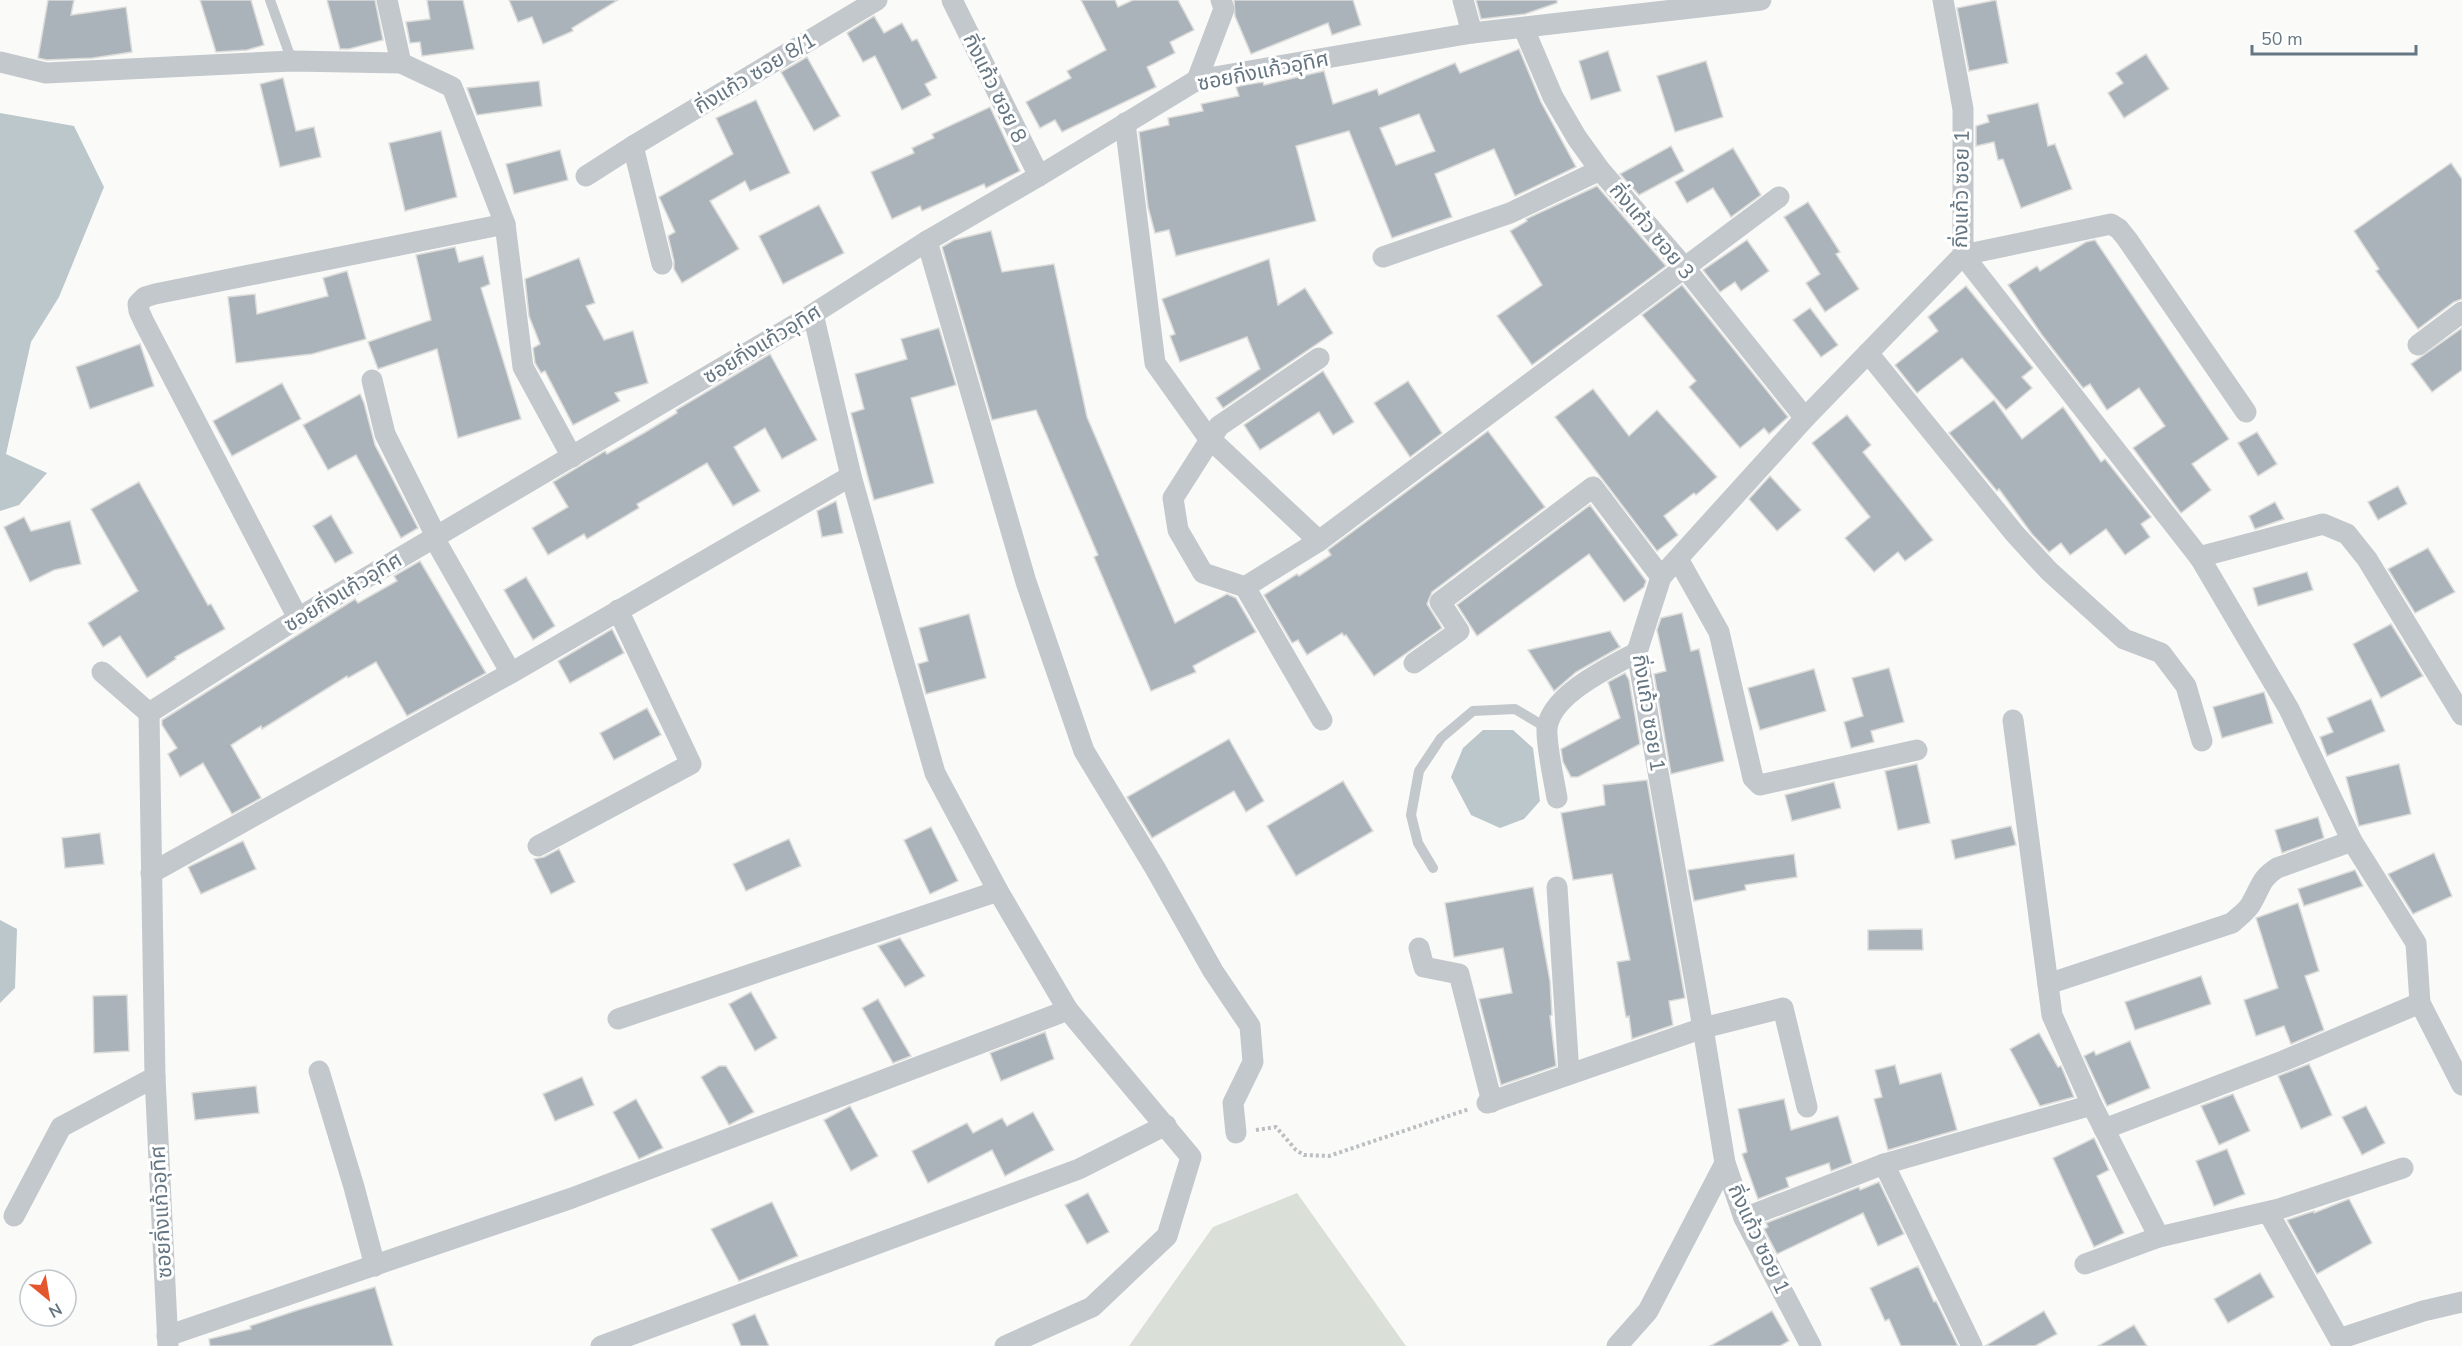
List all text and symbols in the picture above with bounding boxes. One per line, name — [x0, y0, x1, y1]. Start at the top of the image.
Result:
scale bar — [2252, 18, 2416, 56]
street label: กิ่งแก้ว ซอย 8/1 — [689, 26, 821, 120]
text: 50 m — [2261, 27, 2303, 51]
street label: กิ่งแก้ว ซอย 8 — [956, 29, 1034, 147]
street label: ซอยกิ่งแก้วอุทิศ — [1195, 45, 1331, 97]
street label: กิ่งแก้ว ซอย 1 — [1946, 130, 1976, 248]
street label: กิ่งแก้ว ซอย 3 — [1603, 177, 1701, 285]
street label: ซอยกิ่งแก้วอุทิศ — [698, 298, 826, 390]
street label: ซอยกิ่งแก้วอุทิศ — [279, 546, 407, 638]
street label: กิ่งแก้ว ซอย 1 — [1626, 652, 1672, 774]
street label: ซอยกิ่งแก้วอุทิศ — [144, 1145, 178, 1279]
street label: กิ่งแก้ว ซอย 1 — [1721, 1179, 1797, 1299]
north arrow — [18, 1268, 78, 1328]
text: N — [44, 1298, 66, 1323]

